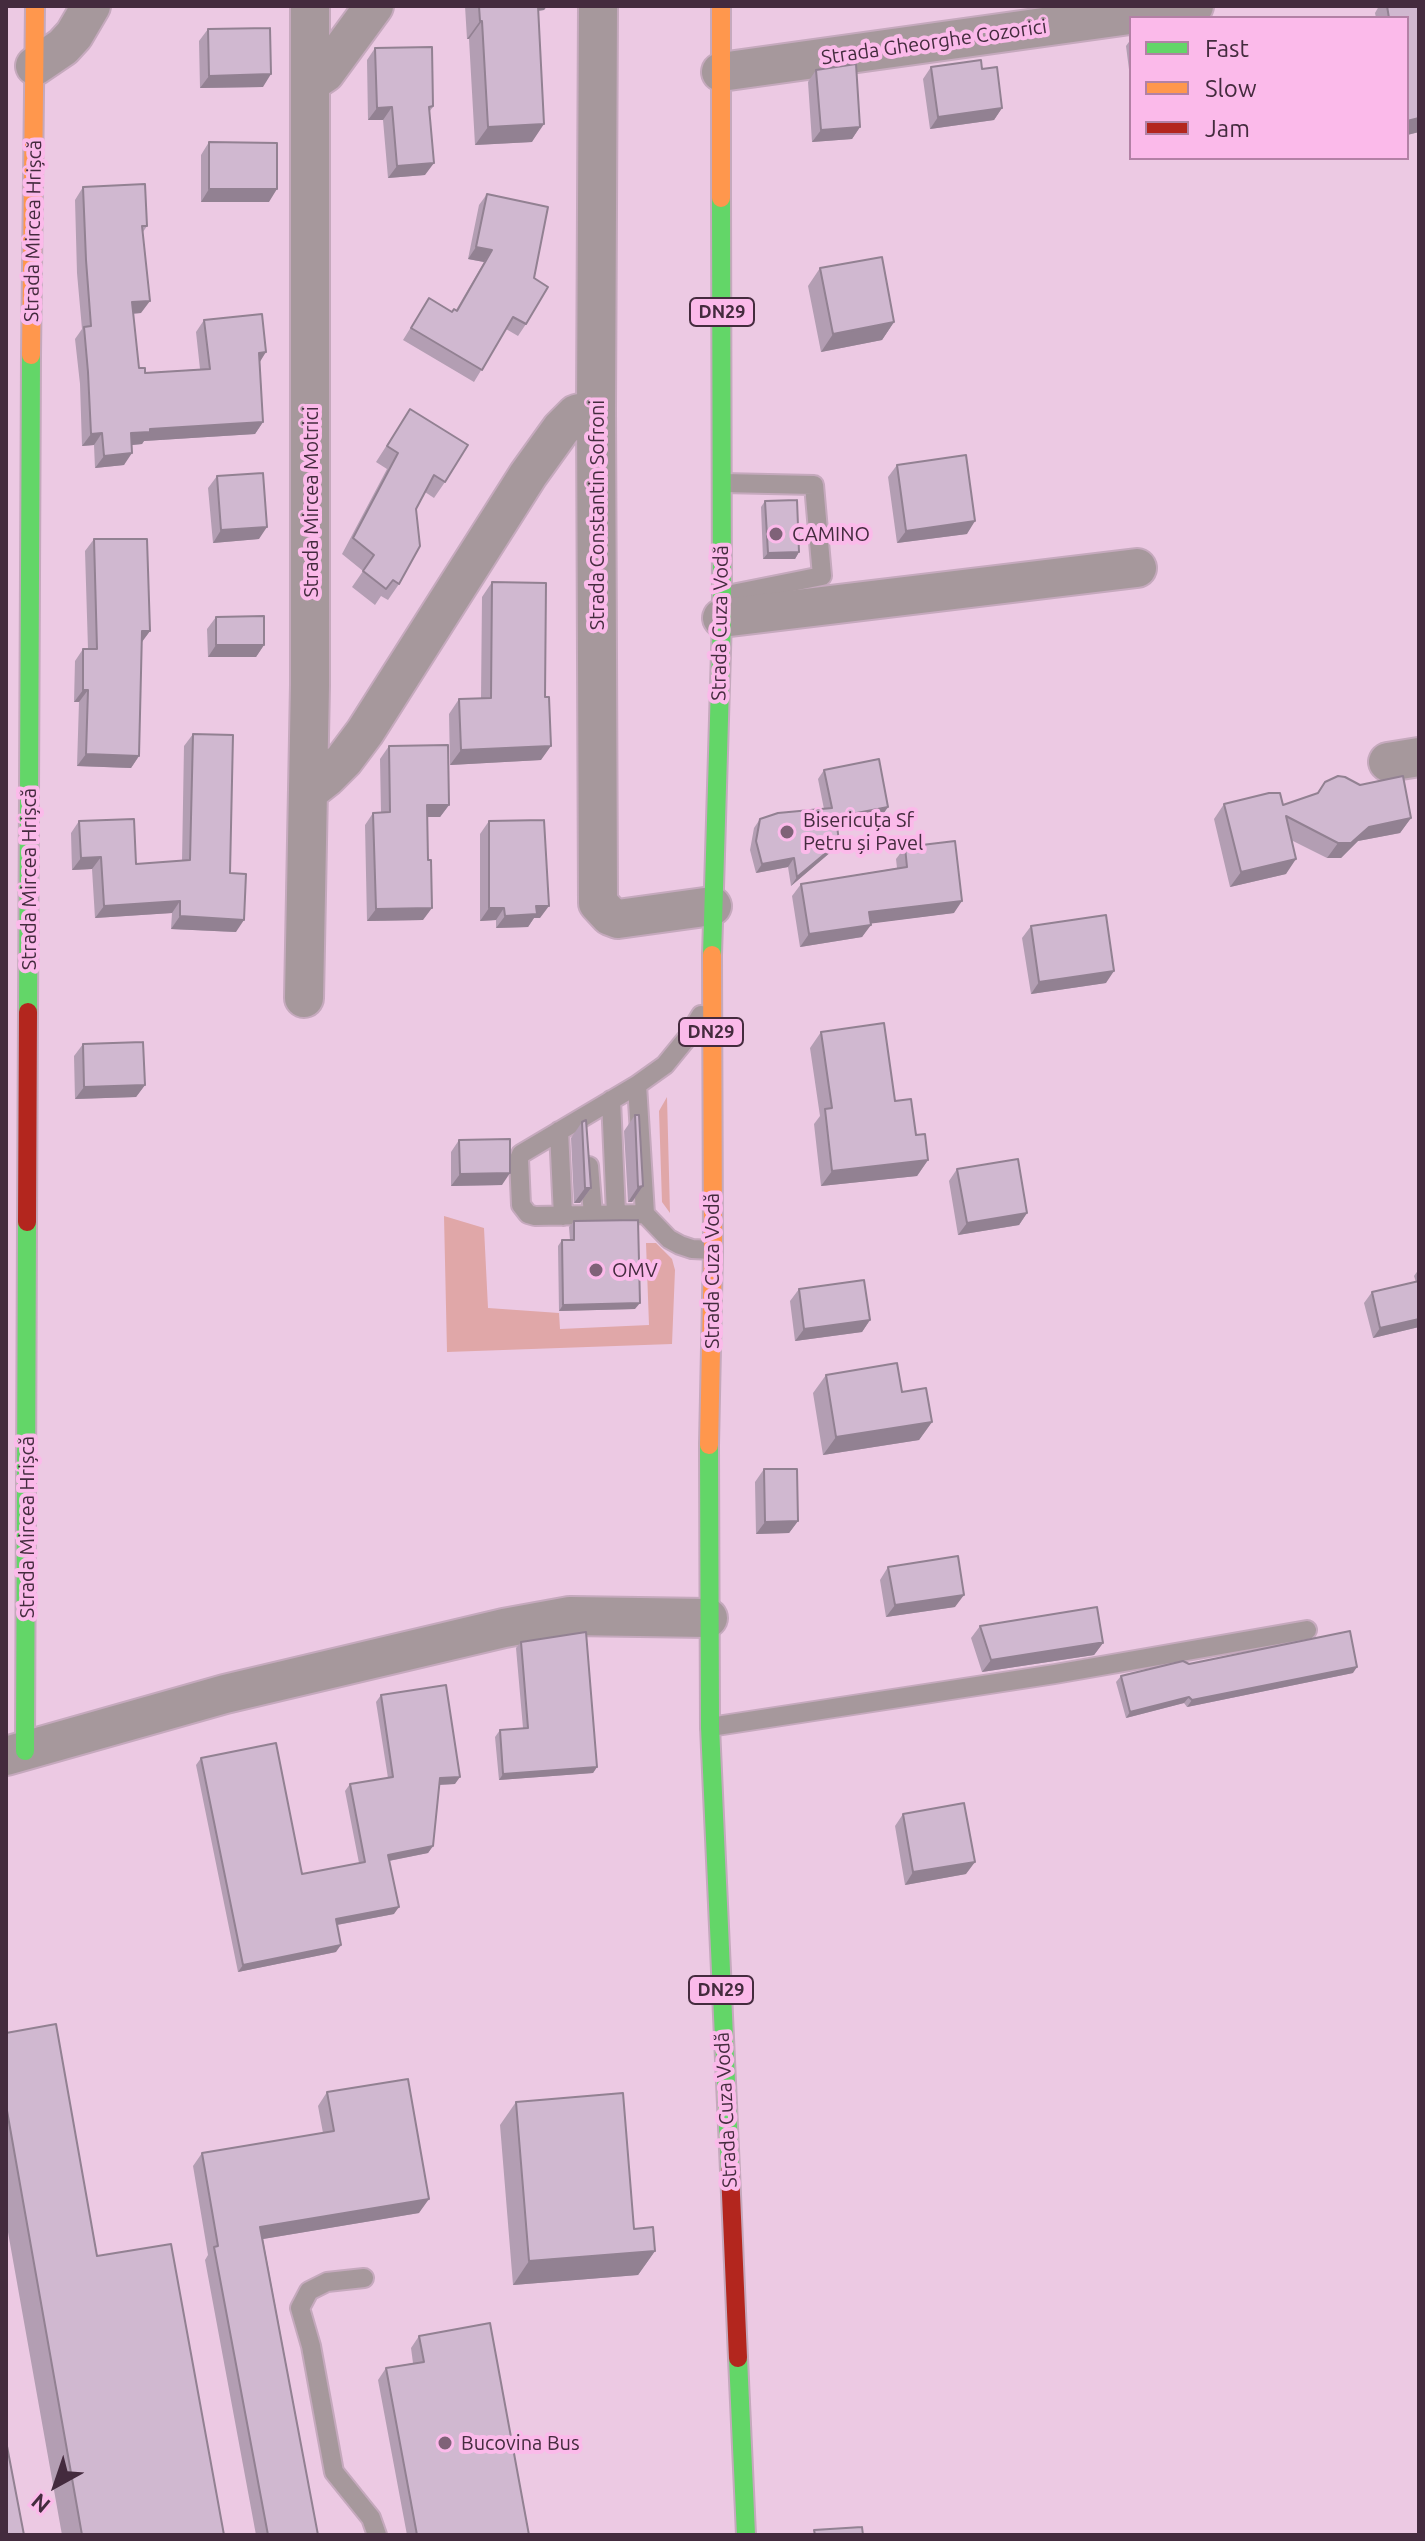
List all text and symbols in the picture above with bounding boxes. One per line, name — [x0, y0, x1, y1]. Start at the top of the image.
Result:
street label: Strada Gheorghe Cozorici — [820, 14, 1048, 70]
legend — [1129, 16, 1409, 160]
text: Fast — [1205, 35, 1249, 62]
text: Slow — [1205, 75, 1257, 102]
text: Jam — [1205, 115, 1250, 142]
street label: Strada Mircea Hrișcă — [19, 140, 47, 322]
road number: DN29 — [690, 298, 754, 326]
street label: Strada Constantin Sofroni — [585, 400, 609, 630]
street label: Strada Mircea Motrici — [299, 406, 323, 598]
place label: CAMINO — [792, 522, 870, 546]
marker: CAMINO — [767, 525, 785, 543]
street label: Strada Cuza Vodă — [707, 545, 733, 701]
street label: Strada Mircea Hrișcă — [17, 788, 41, 970]
place label: Bisericuța Sf Petru și Pavel — [803, 808, 923, 855]
marker: Bisericuța Sf Petru și Pavel — [778, 823, 796, 841]
road number: DN29 — [679, 1018, 743, 1046]
street label: Strada Cuza Vodă — [700, 1193, 724, 1349]
place label: OMV — [612, 1258, 658, 1282]
marker: OMV — [587, 1261, 605, 1279]
street label: Strada Mircea Hrișcă — [15, 1436, 39, 1618]
road number: DN29 — [689, 1976, 753, 2004]
street label: Strada Cuza Vodă — [710, 2032, 742, 2188]
place label: Bucovina Bus — [461, 2431, 580, 2455]
marker: Bucovina Bus — [436, 2434, 454, 2452]
north arrow — [16, 2445, 96, 2525]
text: N — [26, 2489, 55, 2519]

